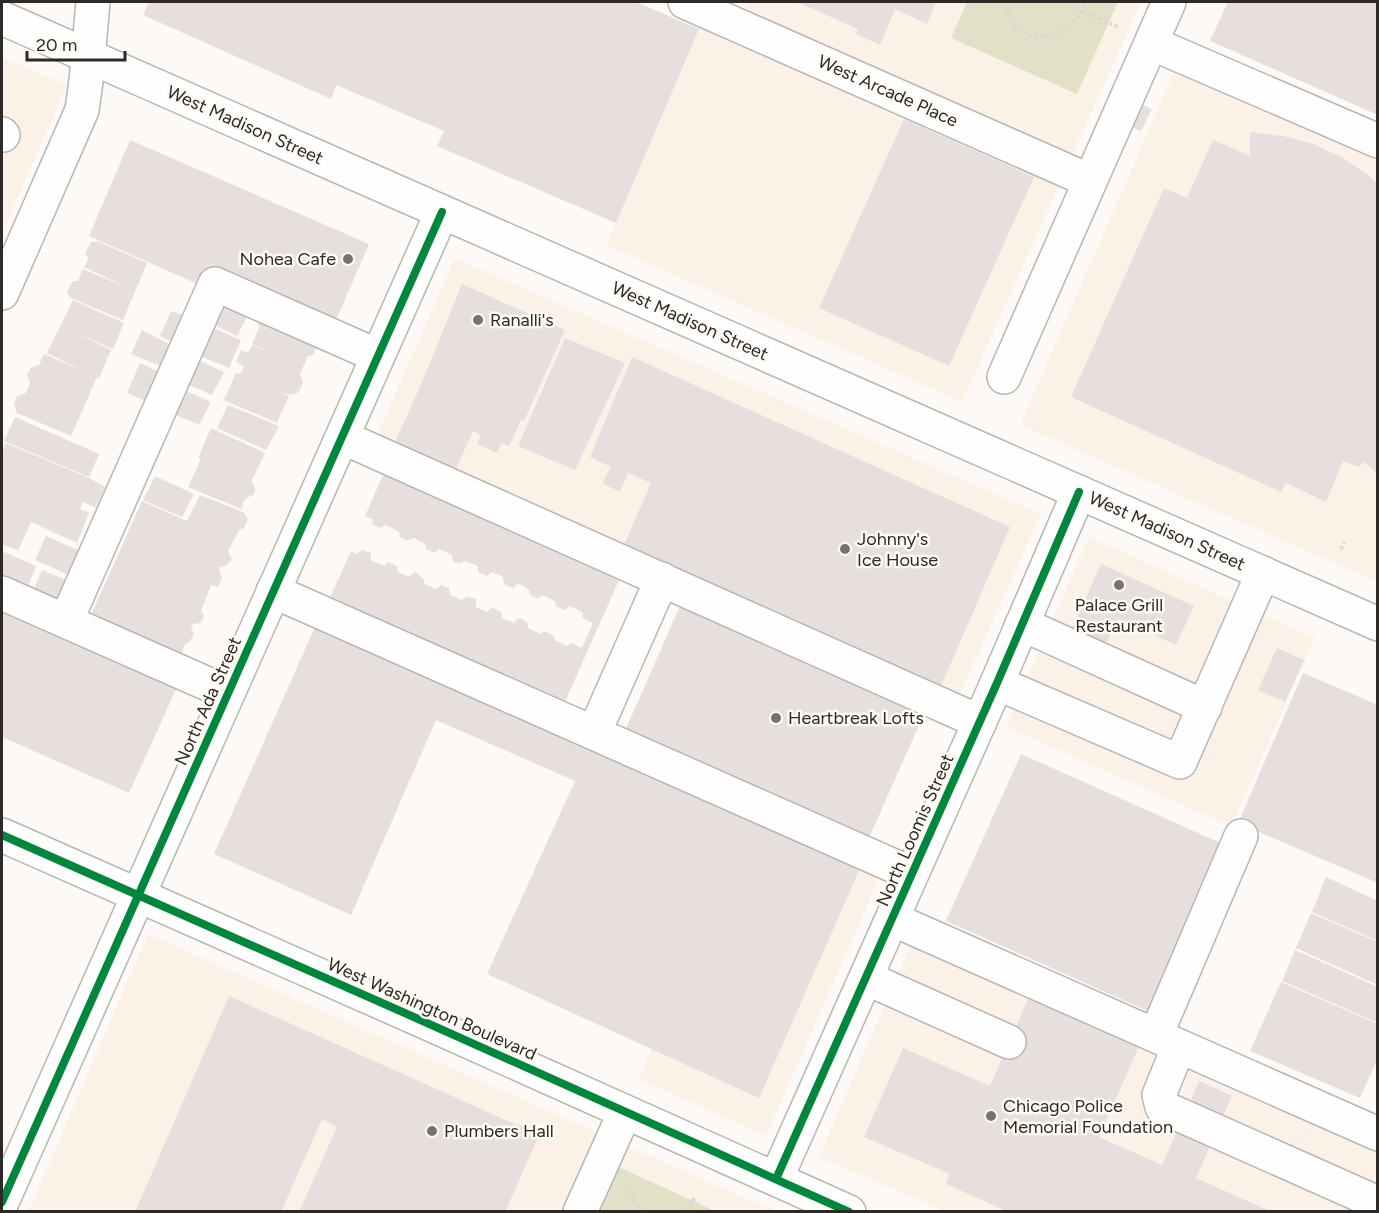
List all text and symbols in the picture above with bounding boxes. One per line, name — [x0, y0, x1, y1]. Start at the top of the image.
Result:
scale bar — [27, 24, 124, 62]
text: 20 m — [36, 34, 77, 56]
street label: West Arcade Place — [814, 50, 962, 132]
street label: West Madison Street — [163, 81, 327, 169]
place label: Nohea Cafe — [240, 248, 336, 270]
marker: Nohea Cafe — [341, 252, 355, 266]
street label: West Madison Street — [608, 277, 772, 365]
place label: Ranalli's — [490, 309, 554, 331]
marker: Ranalli's — [471, 313, 485, 327]
street label: West Madison Street — [1085, 487, 1249, 575]
place label: Johnny's Ice House — [857, 528, 938, 571]
marker: Johnny's Ice House — [838, 542, 852, 556]
marker: Palace Grill Restaurant — [1112, 578, 1126, 592]
place label: Palace Grill Restaurant — [1075, 594, 1163, 637]
street label: North Ada Street — [170, 633, 246, 769]
place label: Heartbreak Lofts — [788, 707, 924, 729]
marker: Heartbreak Lofts — [769, 711, 783, 725]
street label: North Loomis Street — [871, 750, 959, 910]
street label: West Washington Boulevard — [324, 953, 540, 1065]
place label: Chicago Police Memorial Foundation — [1003, 1095, 1173, 1138]
marker: Chicago Police Memorial Foundation — [984, 1109, 998, 1123]
place label: Plumbers Hall — [444, 1120, 554, 1142]
marker: Plumbers Hall — [425, 1124, 439, 1138]

